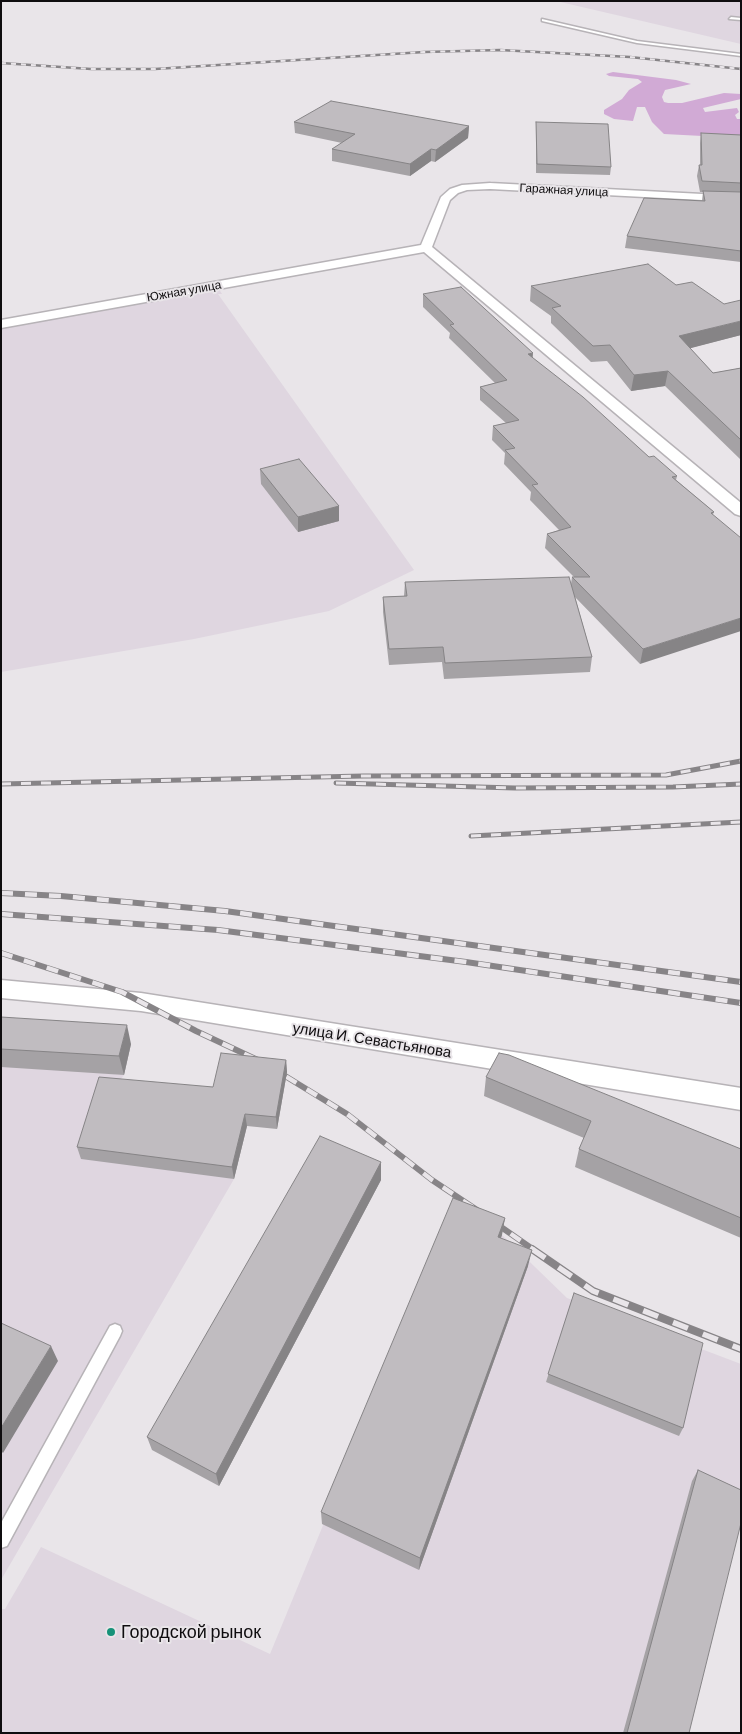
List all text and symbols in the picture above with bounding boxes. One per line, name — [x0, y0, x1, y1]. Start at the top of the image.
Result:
street label: Гаражная улица — [519, 180, 609, 200]
street label: Южная улица — [146, 277, 222, 305]
street label: улица И. Севастьянова — [291, 1019, 453, 1061]
place label: Городской рынок — [121, 1621, 261, 1643]
marker: Городской рынок — [105, 1626, 117, 1638]

